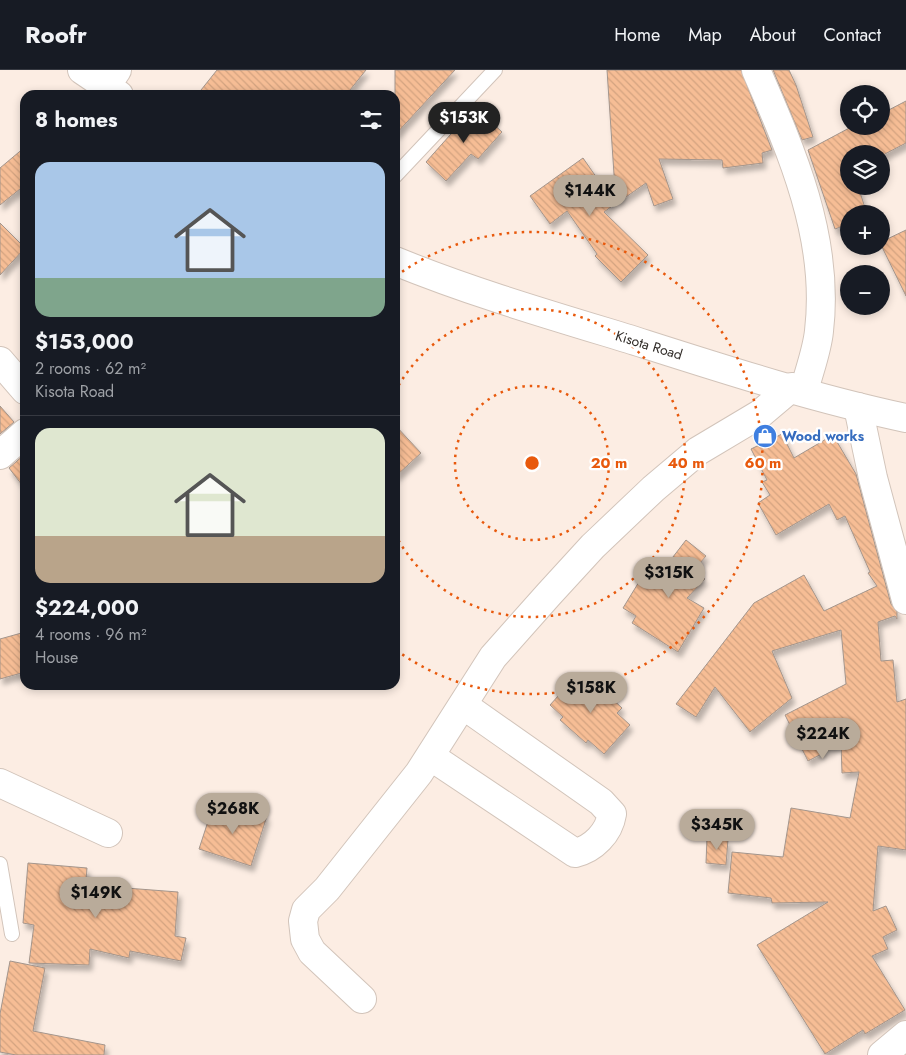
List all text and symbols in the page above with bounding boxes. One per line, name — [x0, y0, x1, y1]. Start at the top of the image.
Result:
text: Roofr — [25, 17, 87, 52]
text: Home — [614, 22, 660, 48]
text: Map — [688, 22, 722, 48]
text: About — [750, 22, 795, 48]
text: Contact — [823, 22, 881, 48]
map controls — [840, 85, 890, 315]
button: locate — [840, 85, 890, 135]
pin: $153K — [429, 102, 499, 144]
text: 8 homes — [35, 105, 118, 135]
icon: filters — [357, 106, 385, 134]
text: $153K — [439, 106, 489, 129]
button: layers — [840, 145, 890, 195]
pin: $144K — [555, 174, 625, 217]
text: $144K — [564, 179, 616, 202]
icon: home — [165, 195, 255, 285]
button: + — [840, 205, 890, 255]
button: − — [840, 265, 890, 315]
street label: Kisota Road — [613, 325, 685, 365]
text: $153,000 — [35, 327, 134, 357]
text: 2 rooms · 62 m² — [35, 357, 146, 380]
text: Kisota Road — [35, 380, 114, 403]
shop icon: Wood works — [752, 423, 778, 449]
place label: Wood works — [782, 426, 865, 446]
text: 20 m — [591, 452, 627, 474]
text: 40 m — [667, 452, 705, 474]
text: 60 m — [745, 452, 781, 474]
centre of rings — [523, 454, 541, 472]
icon: home — [165, 460, 255, 550]
pin: $315K — [634, 556, 704, 599]
text: $315K — [644, 561, 694, 584]
text: $224,000 — [35, 593, 139, 623]
text: 4 rooms · 96 m² — [35, 623, 146, 646]
text: House — [35, 646, 78, 669]
pin: $158K — [556, 672, 626, 714]
text: $158K — [566, 676, 616, 699]
pin: $224K — [788, 718, 858, 760]
text: $224K — [796, 722, 850, 745]
pin: $268K — [198, 792, 268, 835]
text: $268K — [207, 797, 259, 820]
pin: $345K — [682, 808, 752, 851]
text: $345K — [691, 813, 743, 836]
pin: $149K — [61, 876, 131, 919]
text: $149K — [70, 881, 122, 904]

